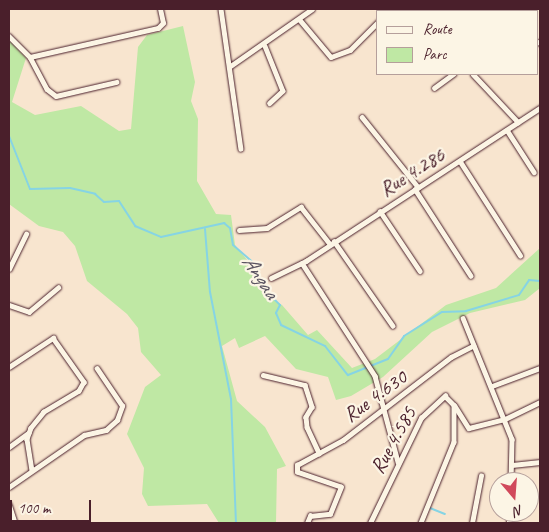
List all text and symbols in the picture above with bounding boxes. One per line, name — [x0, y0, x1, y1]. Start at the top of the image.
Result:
legend — [376, 10, 539, 75]
text: Route — [423, 20, 452, 39]
text: Parc — [423, 45, 447, 64]
street label: Rue 4.286 — [375, 142, 449, 202]
water label: Angaa — [236, 250, 284, 304]
street label: Rue 4.630 — [338, 365, 412, 427]
street label: Rue 4.585 — [364, 402, 422, 478]
north arrow — [489, 472, 539, 522]
scale bar — [12, 490, 94, 522]
text: 100 m — [18, 499, 50, 518]
text: N — [512, 501, 525, 520]

